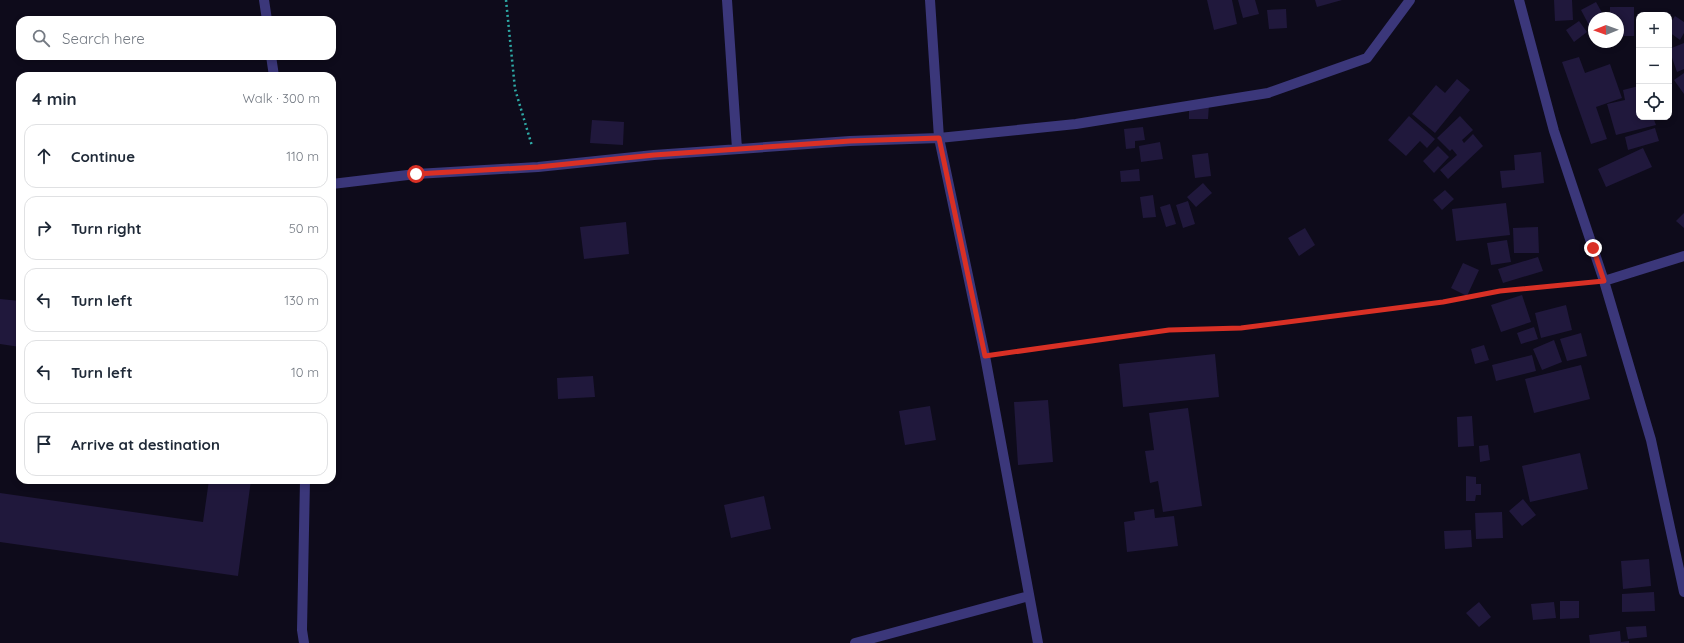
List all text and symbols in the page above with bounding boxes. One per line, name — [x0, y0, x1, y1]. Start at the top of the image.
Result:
north arrow — [1588, 12, 1624, 48]
map controls — [1636, 12, 1672, 120]
button: + — [1636, 12, 1672, 48]
search box — [16, 16, 336, 60]
icon: search — [30, 27, 52, 49]
text: Search here — [62, 29, 145, 48]
button: − — [1636, 48, 1672, 84]
button: locate — [1636, 84, 1672, 120]
text: 4 min — [32, 88, 77, 109]
text: Walk · 300 m — [242, 90, 320, 106]
icon: ahead — [33, 145, 55, 167]
text: Continue — [71, 147, 135, 166]
text: 110 m — [286, 148, 319, 164]
route start — [407, 165, 425, 183]
icon: right — [33, 217, 55, 239]
text: Turn right — [71, 219, 142, 238]
text: 50 m — [289, 220, 319, 236]
route end — [1584, 239, 1602, 257]
icon: left — [33, 289, 55, 311]
text: Turn left — [71, 291, 133, 310]
text: 130 m — [284, 292, 319, 308]
icon: left — [33, 361, 55, 383]
text: Turn left — [71, 363, 133, 382]
text: 10 m — [291, 364, 319, 380]
icon: arrive — [33, 433, 55, 455]
text: Arrive at destination — [71, 435, 220, 454]

